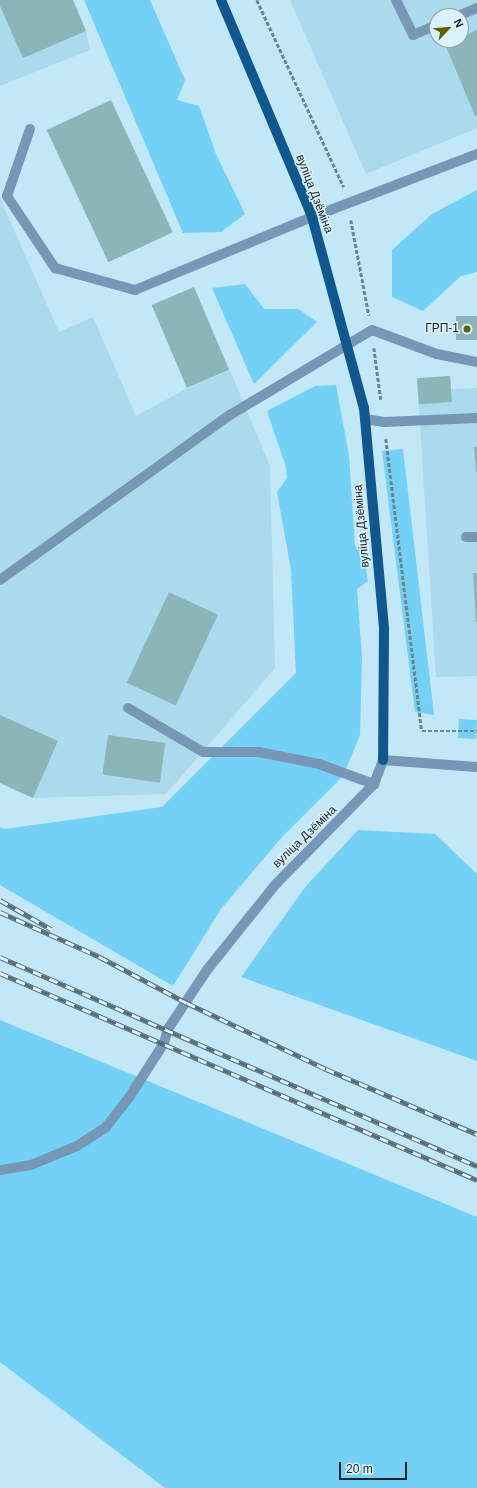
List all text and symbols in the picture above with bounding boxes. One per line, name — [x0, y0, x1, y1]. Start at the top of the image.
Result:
north arrow — [429, 8, 469, 48]
text: N — [452, 17, 466, 29]
street label: вуліца Дзёміна — [292, 153, 336, 235]
place label: ГРП-1 — [425, 322, 459, 336]
marker: ГРП-1 — [462, 324, 472, 334]
street label: вуліца Дзёміна — [351, 484, 373, 568]
street label: вуліца Дзёміна — [270, 803, 340, 871]
scale bar — [341, 1454, 409, 1480]
text: 20 m — [346, 1462, 373, 1476]

